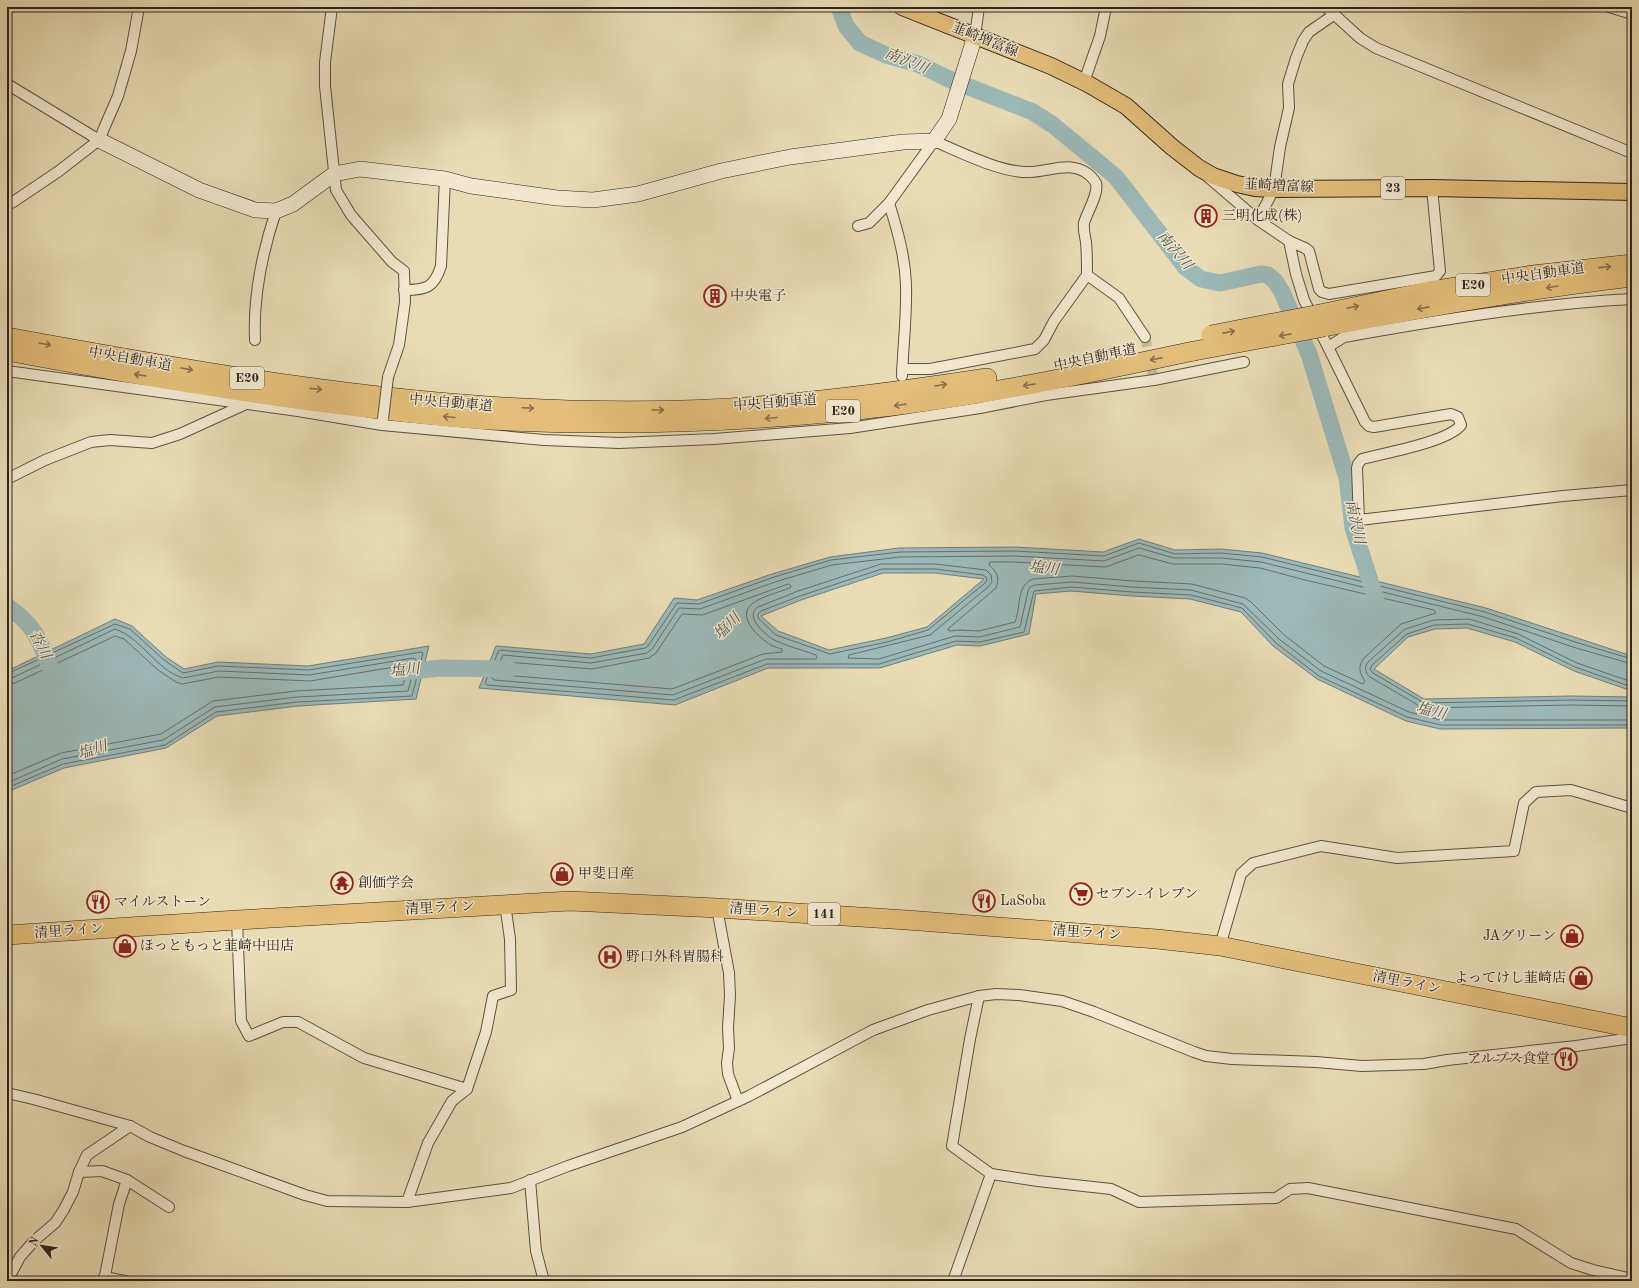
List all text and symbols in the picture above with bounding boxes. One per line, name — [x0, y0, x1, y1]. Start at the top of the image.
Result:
street label: 韮崎増富線 — [950, 19, 1020, 60]
water label: 南沢川 — [882, 45, 932, 78]
street label: 韮崎増富線 — [1244, 176, 1314, 195]
road number: 23 — [1381, 177, 1405, 199]
building icon: 三明化成(株) — [1193, 203, 1219, 229]
place label: 三明化成(株) — [1222, 208, 1302, 223]
water label: 南沢川 — [1154, 228, 1197, 275]
street label: 中央自動車道 — [1500, 260, 1586, 287]
one-way arrow — [1598, 263, 1611, 270]
road number: E20 — [1456, 274, 1490, 296]
building icon: 中央電子 — [702, 283, 728, 309]
one-way arrow — [1546, 283, 1559, 291]
place label: 中央電子 — [730, 288, 786, 303]
one-way arrow — [1346, 303, 1359, 311]
one-way arrow — [1417, 304, 1430, 312]
one-way arrow — [1222, 327, 1235, 335]
one-way arrow — [1279, 331, 1292, 339]
one-way arrow — [38, 340, 51, 348]
street label: 中央自動車道 — [1052, 341, 1138, 374]
street label: 中央自動車道 — [87, 344, 173, 373]
one-way arrow — [1150, 356, 1163, 364]
one-way arrow — [180, 365, 193, 373]
road number: E20 — [230, 367, 264, 389]
one-way arrow — [134, 371, 147, 379]
one-way arrow — [934, 381, 947, 389]
one-way arrow — [1023, 381, 1036, 389]
one-way arrow — [309, 385, 322, 392]
street label: 中央自動車道 — [409, 391, 494, 414]
street label: 中央自動車道 — [733, 392, 817, 413]
road number: E20 — [826, 400, 860, 422]
one-way arrow — [894, 401, 907, 409]
one-way arrow — [521, 404, 534, 411]
one-way arrow — [651, 406, 664, 414]
one-way arrow — [443, 413, 456, 420]
one-way arrow — [765, 415, 778, 422]
water label: 南沢川 — [1342, 498, 1368, 548]
water label: 塩川 — [1028, 558, 1062, 579]
water label: 塩川 — [711, 608, 745, 643]
water label: 沓川 — [26, 627, 55, 664]
water label: 塩川 — [389, 660, 423, 680]
water label: 塩川 — [1415, 699, 1450, 723]
water label: 塩川 — [76, 737, 111, 763]
shop icon: 甲斐日産 — [549, 861, 575, 887]
place label: 甲斐日産 — [578, 866, 634, 881]
temple icon: 創価学会 — [329, 870, 355, 896]
place label: 創価学会 — [358, 875, 414, 890]
supermarket icon: セブン-イレブン — [1068, 881, 1094, 907]
place label: セブン-イレブン — [1096, 886, 1198, 901]
restaurant icon: LaSoba — [971, 888, 997, 914]
restaurant icon: マイルストーン — [85, 889, 111, 915]
place label: LaSoba — [1000, 894, 1046, 908]
place label: マイルストーン — [114, 895, 211, 909]
street label: 清里ライン — [405, 898, 475, 917]
street label: 清里ライン — [729, 901, 799, 920]
road number: 141 — [808, 903, 840, 925]
street label: 清里ライン — [34, 921, 104, 940]
street label: 清里ライン — [1052, 923, 1122, 942]
shop icon: JAグリーン — [1559, 923, 1585, 949]
place label: JAグリーン — [1483, 928, 1556, 943]
shop icon: ほっともっと韮崎中田店 — [112, 933, 138, 959]
place label: ほっともっと韮崎中田店 — [140, 938, 294, 953]
hospital icon: 野口外科胃腸科 — [597, 944, 623, 970]
place label: 野口外科胃腸科 — [626, 949, 724, 964]
shop icon: よってけし韮崎店 — [1568, 965, 1594, 991]
street label: 清里ライン — [1372, 969, 1443, 997]
place label: よってけし韮崎店 — [1454, 970, 1566, 985]
restaurant icon: アルプス食堂 — [1553, 1046, 1579, 1072]
place label: アルプス食堂 — [1467, 1051, 1550, 1066]
north arrow — [22, 1226, 62, 1266]
text: N — [28, 1235, 42, 1248]

